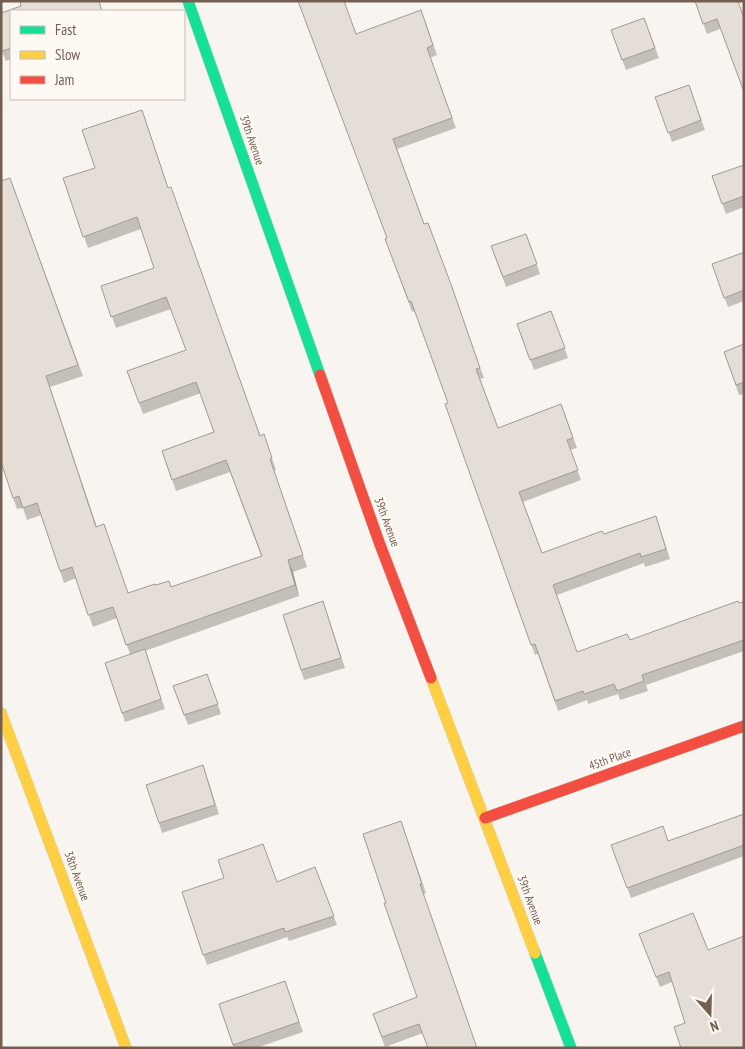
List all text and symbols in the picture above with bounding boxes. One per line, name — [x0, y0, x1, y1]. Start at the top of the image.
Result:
legend — [10, 10, 185, 100]
text: Fast — [55, 20, 76, 39]
text: Slow — [55, 45, 80, 64]
text: Jam — [54, 70, 74, 89]
street label: 39th Avenue — [237, 113, 268, 167]
street label: 39th Avenue — [372, 495, 403, 549]
street label: 45th Place — [587, 744, 633, 773]
street label: 38th Avenue — [62, 849, 93, 903]
street label: 39th Avenue — [515, 873, 546, 927]
north arrow — [685, 989, 735, 1039]
text: N — [708, 1016, 721, 1036]

